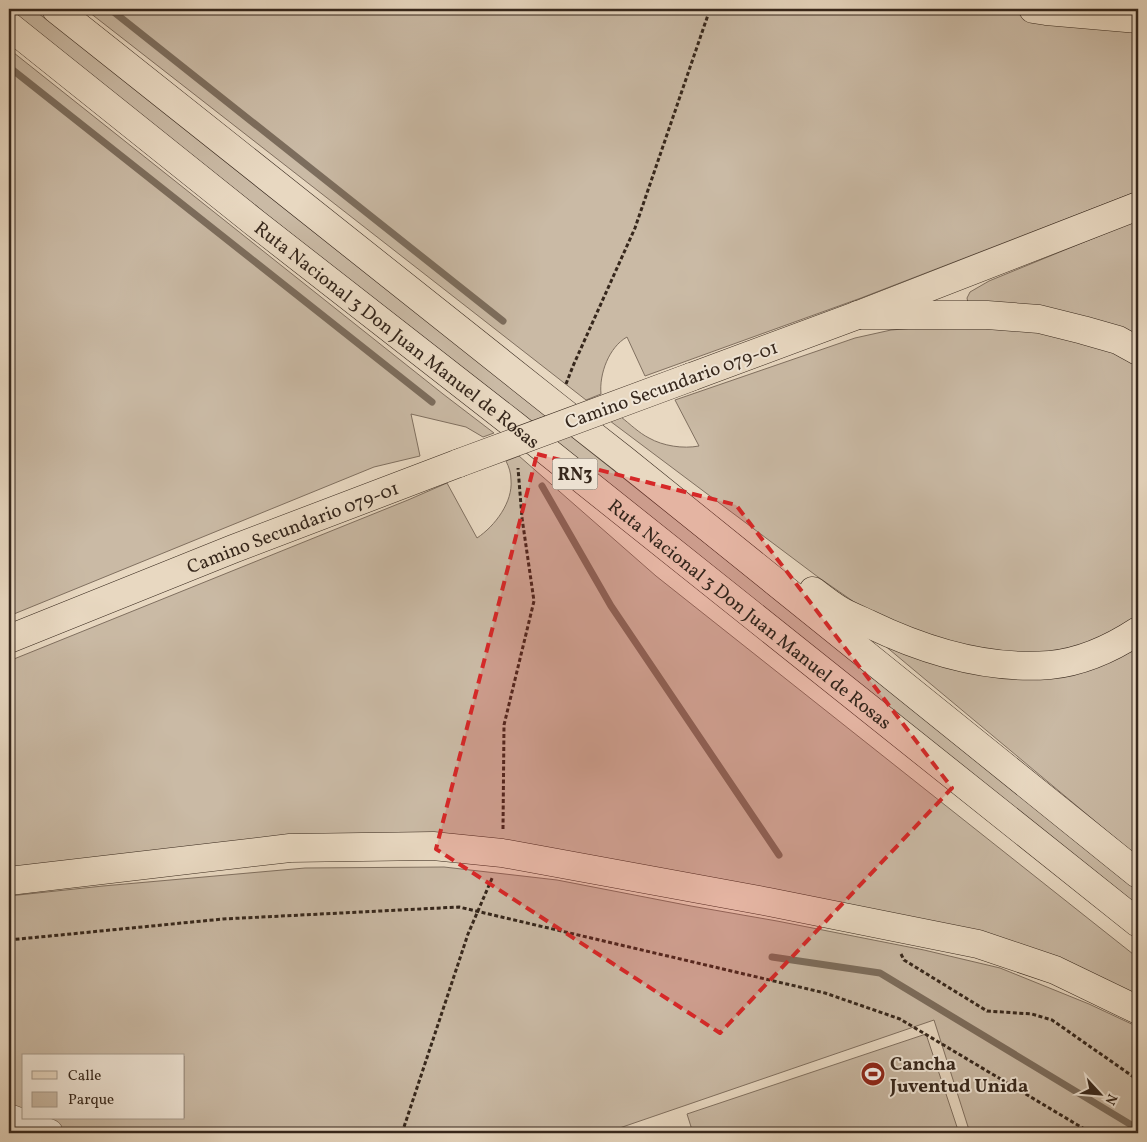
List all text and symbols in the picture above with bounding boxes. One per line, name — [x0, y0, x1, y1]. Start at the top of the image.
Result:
street label: Ruta Nacional 3 Don Juan Manuel de Rosas — [248, 216, 545, 456]
street label: Camino Secundario 079-01 — [561, 335, 782, 437]
road number: RN3 — [552, 458, 598, 489]
street label: Camino Secundario 079-01 — [183, 476, 403, 581]
street label: Ruta Nacional 3 Don Juan Manuel de Rosas — [602, 494, 896, 736]
place label: Cancha Juventud Unida — [889, 1052, 1028, 1100]
legend — [22, 1054, 185, 1120]
sports icon: Cancha Juventud Unida — [860, 1061, 886, 1087]
text: Calle — [68, 1066, 101, 1087]
north arrow — [1074, 1070, 1124, 1120]
text: Parque — [68, 1090, 114, 1111]
text: N — [1100, 1090, 1121, 1108]

